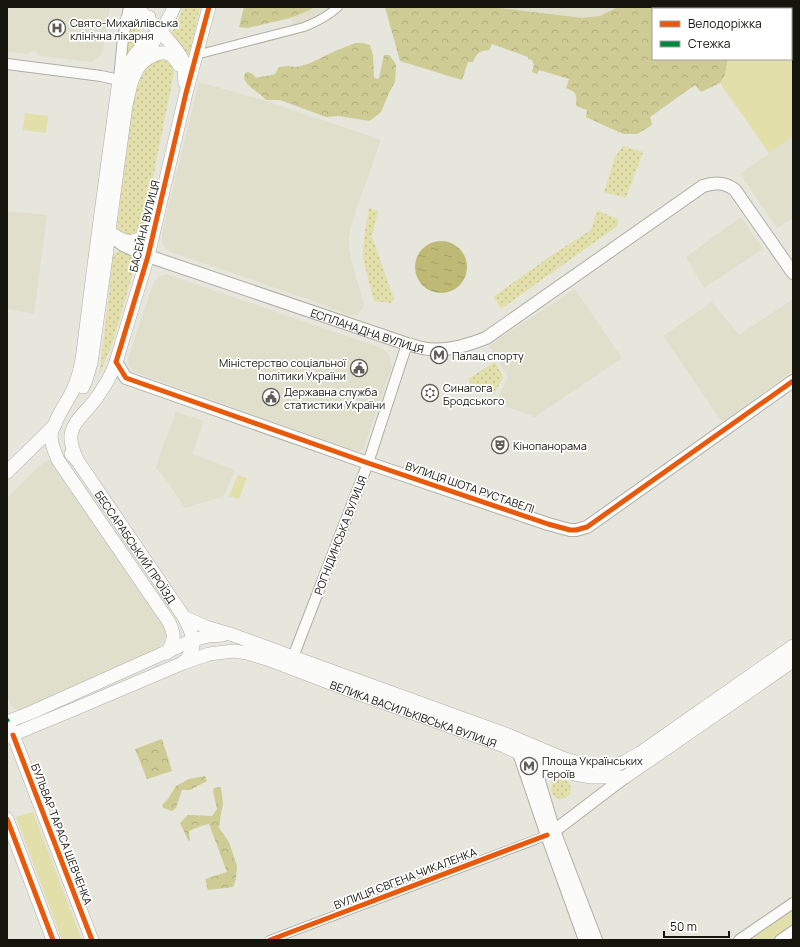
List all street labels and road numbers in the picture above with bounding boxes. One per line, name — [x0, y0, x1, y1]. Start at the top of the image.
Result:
street label: БАСЕЙНА ВУЛИЦЯ — [125, 178, 163, 273]
street label: ЕСПЛАНАДНА ВУЛИЦЯ — [309, 304, 426, 356]
street label: ВУЛИЦЯ ШОТА РУСТАВЕЛІ — [404, 458, 536, 516]
street label: РОГНІДИНСЬКА ВУЛИЦЯ — [310, 473, 370, 597]
street label: БЕССАРАБСЬКИЙ ПРОЇЗД — [92, 487, 180, 606]
street label: ВЕЛИКА ВАСИЛЬКІВСЬКА ВУЛИЦЯ — [328, 676, 499, 750]
street label: БУЛЬВАР ТАРАСА ШЕВЧЕНКА — [28, 761, 96, 907]
street label: ВУЛИЦЯ ЄВГЕНА ЧИКАЛЕНКА — [331, 844, 479, 912]

